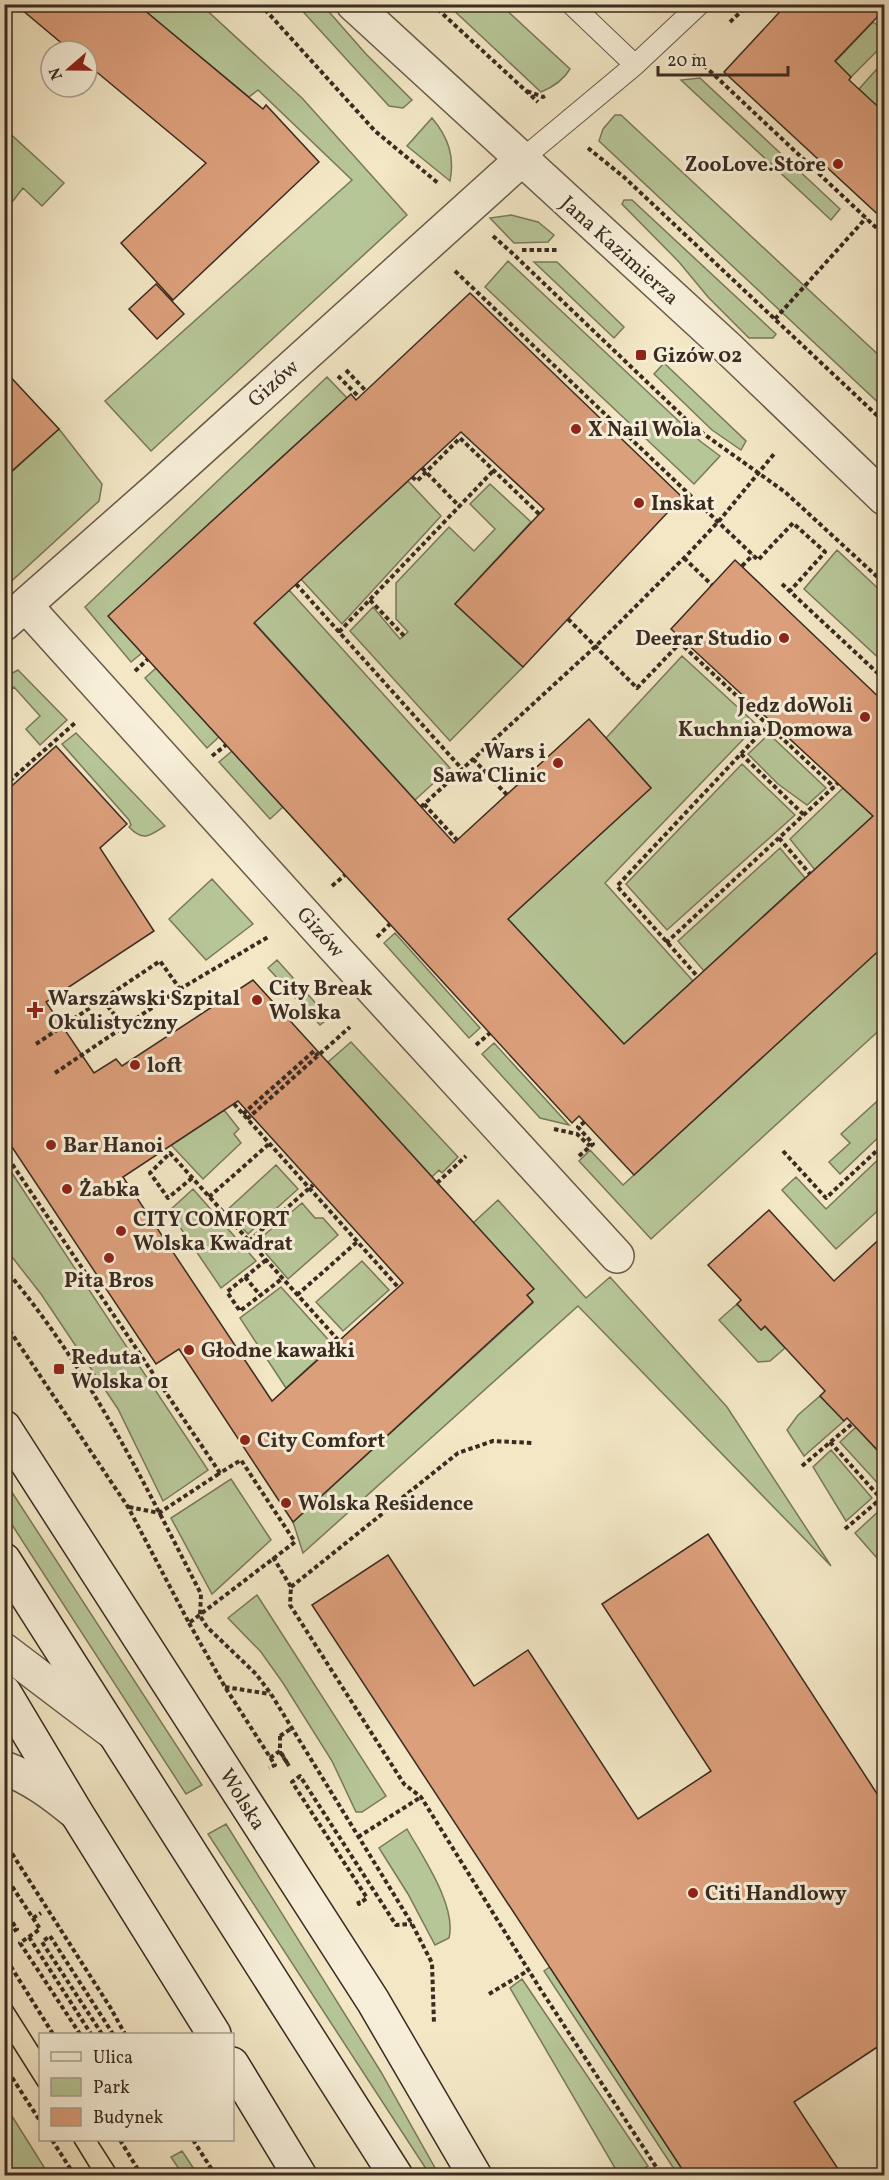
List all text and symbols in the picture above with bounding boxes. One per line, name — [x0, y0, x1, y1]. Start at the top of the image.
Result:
north arrow — [39, 39, 99, 99]
scale bar — [658, 39, 788, 77]
text: 20 m — [667, 49, 707, 74]
text: N — [44, 64, 69, 83]
place label: ZooLove.Store — [685, 151, 826, 180]
marker: ZooLove.Store — [831, 157, 845, 171]
street label: Jana Kazimierza — [553, 190, 685, 312]
place label: Gizów 02 — [653, 342, 742, 371]
marker: Gizów 02 — [634, 348, 648, 362]
street label: Gizów — [242, 353, 306, 415]
place label: X Nail Wola — [588, 416, 702, 445]
marker: X Nail Wola — [569, 422, 583, 436]
place label: Inskat — [651, 490, 714, 519]
marker: Inskat — [632, 496, 646, 510]
place label: Deerar Studio — [635, 625, 772, 654]
marker: Deerar Studio — [777, 631, 791, 645]
place label: Jedz doWoli Kuchnia Domowa — [678, 692, 853, 745]
marker: Jedz doWoli Kuchnia Domowa — [858, 710, 872, 724]
place label: Wars i Sawa Clinic — [433, 738, 546, 791]
marker: Wars i Sawa Clinic — [551, 756, 565, 770]
street label: Gizów — [289, 901, 351, 965]
place label: City Break Wolska — [269, 975, 373, 1028]
place label: Warszawski Szpital Okulistyczny — [48, 985, 240, 1038]
marker: City Break Wolska — [250, 993, 264, 1007]
marker: Warszawski Szpital Okulistyczny — [26, 1001, 44, 1019]
place label: loft — [147, 1052, 182, 1081]
marker: loft — [128, 1058, 142, 1072]
place label: Bar Hanoi — [63, 1132, 163, 1161]
marker: Bar Hanoi — [44, 1138, 58, 1152]
place label: Żabka — [79, 1176, 140, 1205]
marker: Żabka — [60, 1182, 74, 1196]
place label: CITY COMFORT Wolska Kwadrat — [133, 1206, 293, 1259]
marker: CITY COMFORT Wolska Kwadrat — [114, 1224, 128, 1238]
marker: Pita Bros — [102, 1251, 116, 1265]
place label: Pita Bros — [64, 1267, 154, 1296]
place label: Głodne kawałki — [201, 1337, 355, 1366]
marker: Głodne kawałki — [182, 1343, 196, 1357]
place label: Reduta Wolska 01 — [71, 1344, 169, 1397]
marker: Reduta Wolska 01 — [52, 1362, 66, 1376]
place label: City Comfort — [257, 1427, 385, 1456]
marker: City Comfort — [238, 1433, 252, 1447]
place label: Wolska Residence — [298, 1490, 474, 1519]
marker: Wolska Residence — [279, 1496, 293, 1510]
street label: Wolska — [212, 1763, 272, 1836]
place label: Citi Handlowy — [705, 1880, 847, 1909]
marker: Citi Handlowy — [686, 1886, 700, 1900]
legend — [39, 2033, 234, 2141]
text: Ulica — [93, 2046, 133, 2071]
text: Park — [93, 2076, 130, 2101]
text: Budynek — [93, 2106, 164, 2131]

